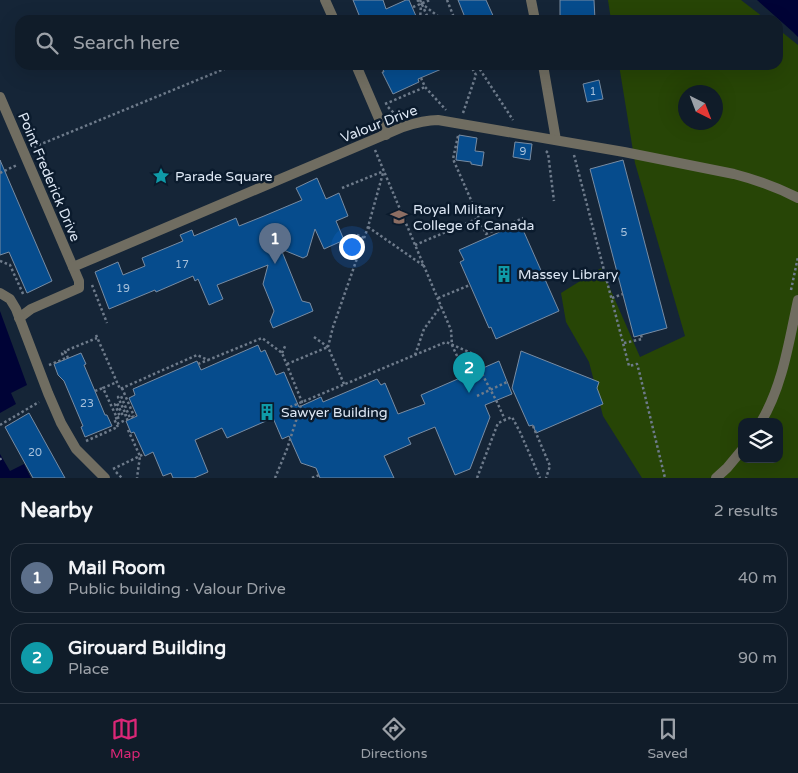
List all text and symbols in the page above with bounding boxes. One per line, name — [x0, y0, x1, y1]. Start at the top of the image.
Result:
search box — [15, 15, 783, 70]
icon: search — [33, 29, 61, 57]
text: Search here — [73, 32, 180, 54]
house number: 1 — [590, 85, 596, 98]
north arrow — [678, 85, 723, 130]
street label: Valour Drive — [338, 102, 420, 146]
street label: Point Frederick Drive — [14, 110, 84, 244]
house number: 9 — [520, 145, 527, 158]
place icon: Parade Square — [151, 166, 171, 186]
place label: Parade Square — [175, 168, 273, 185]
place label: Royal Military College of Canada — [413, 201, 534, 234]
school or university icon: Royal Military College of Canada — [389, 207, 409, 227]
pin: 1 — [259, 223, 291, 264]
house number: 5 — [621, 226, 628, 239]
your location — [339, 234, 365, 260]
house number: 17 — [175, 258, 189, 271]
building icon: Massey Library — [494, 264, 514, 284]
place label: Massey Library — [518, 266, 619, 283]
house number: 19 — [116, 282, 130, 295]
pin: 2 — [453, 352, 485, 393]
house number: 23 — [80, 397, 94, 410]
building icon: Sawyer Building — [257, 402, 277, 422]
place label: Sawyer Building — [281, 404, 388, 421]
map controls — [738, 418, 783, 463]
button: layers — [738, 418, 783, 463]
house number: 20 — [28, 446, 42, 459]
text: Nearby — [20, 498, 93, 523]
text: 2 results — [714, 501, 778, 521]
text: Mail Room — [68, 557, 166, 579]
text: 1 — [32, 568, 42, 588]
text: 40 m — [738, 568, 777, 588]
text: Public building · Valour Drive — [68, 579, 286, 599]
text: Girouard Building — [68, 637, 226, 659]
text: 2 — [32, 648, 42, 668]
text: 90 m — [738, 648, 777, 668]
text: Place — [68, 659, 109, 679]
tab: Map — [110, 715, 140, 762]
tab: Directions — [360, 715, 427, 762]
tab: Saved — [647, 715, 688, 762]

